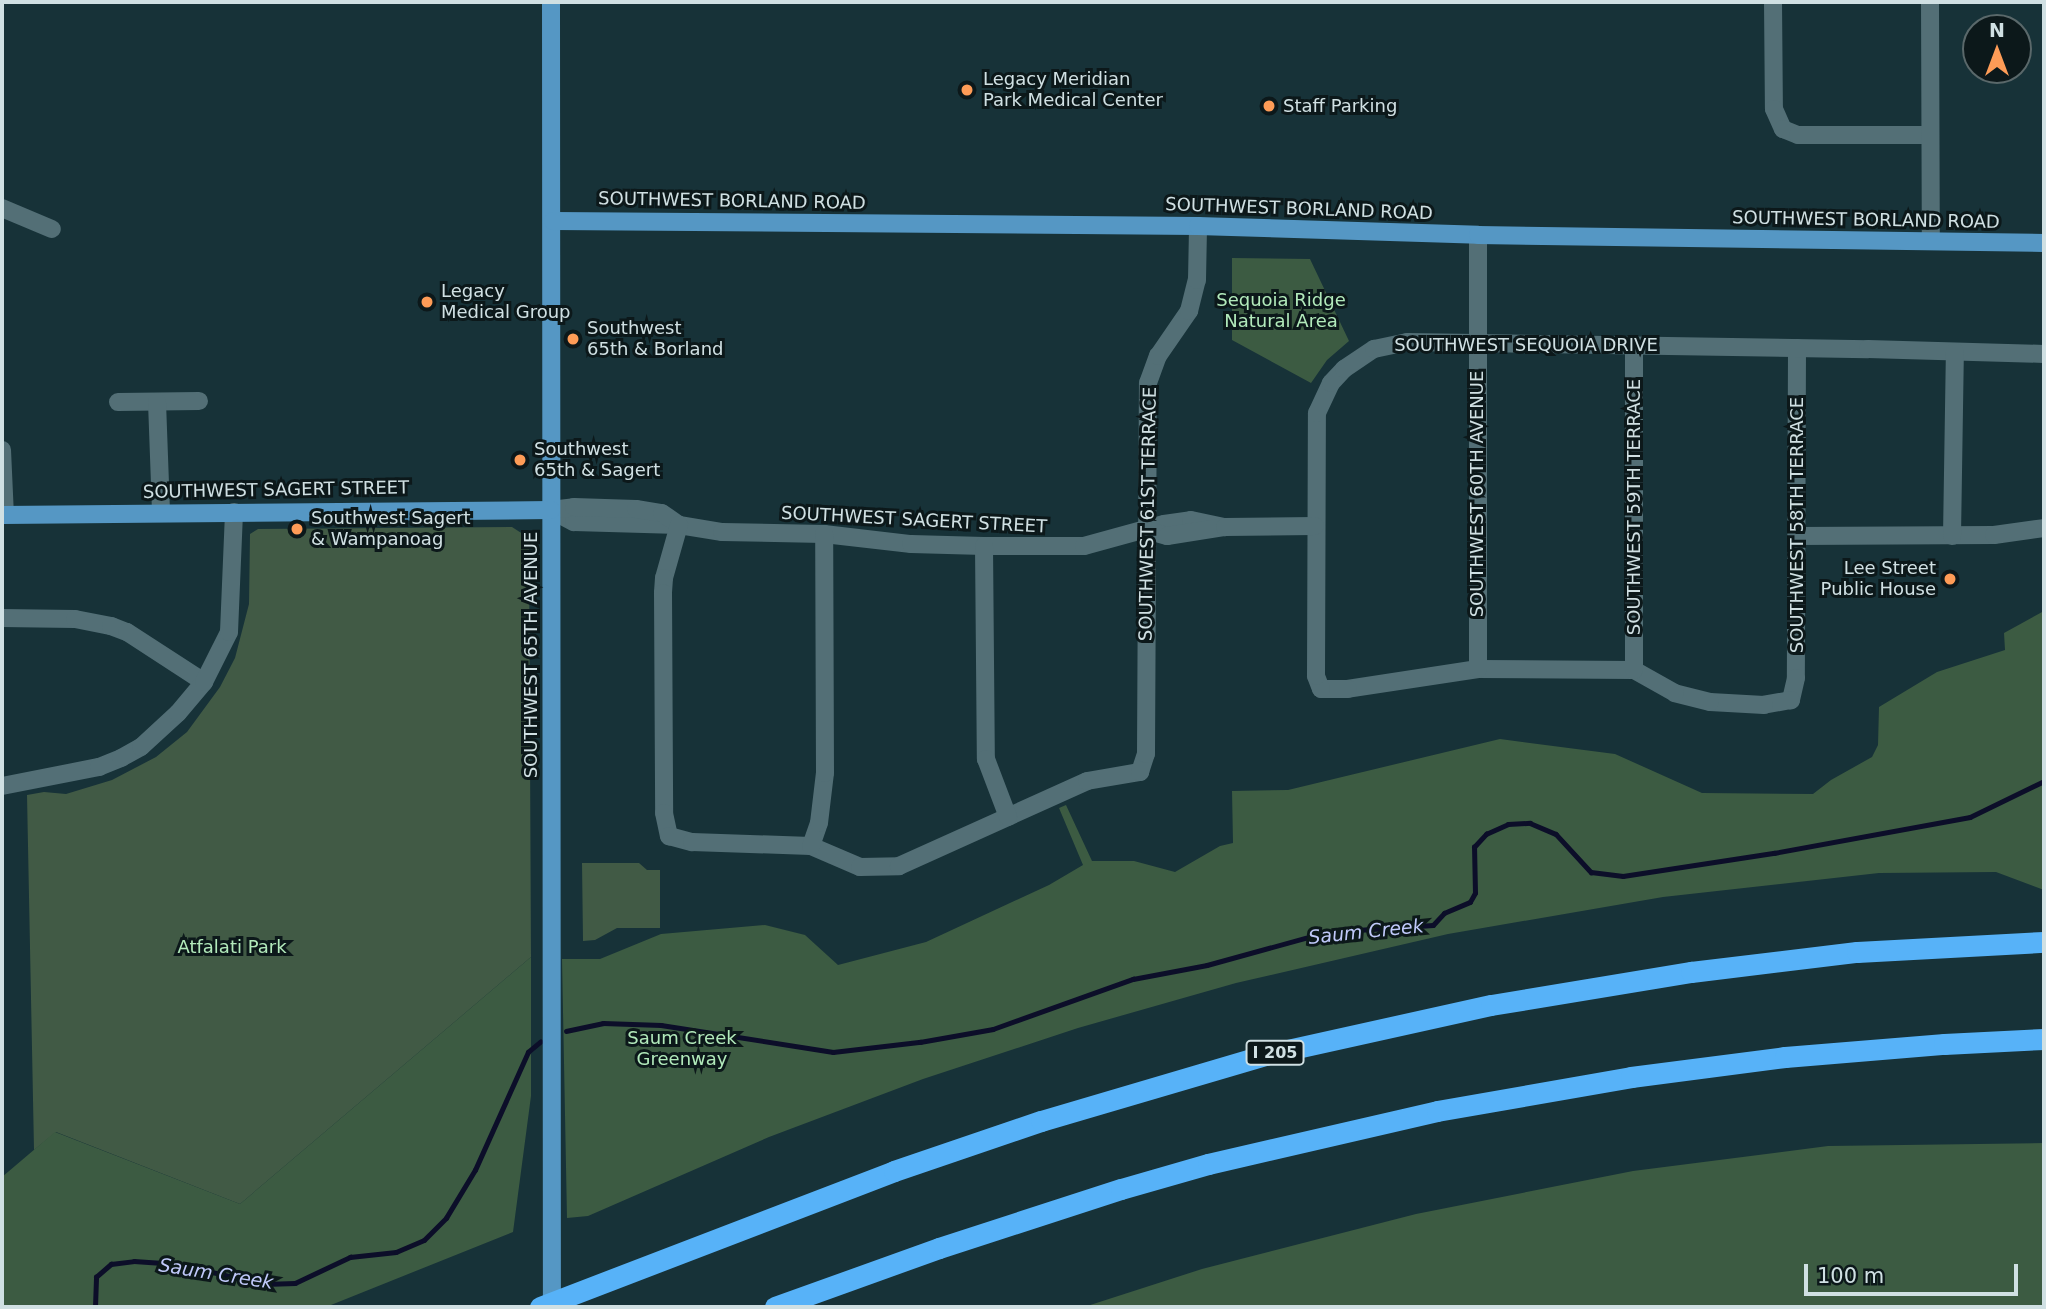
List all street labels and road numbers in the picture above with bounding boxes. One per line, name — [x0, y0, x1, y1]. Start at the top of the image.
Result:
street label: SOUTHWEST BORLAND ROAD — [598, 188, 866, 214]
street label: SOUTHWEST BORLAND ROAD — [1165, 194, 1433, 224]
street label: SOUTHWEST BORLAND ROAD — [1732, 207, 2000, 233]
street label: SOUTHWEST SEQUOIA DRIVE — [1394, 334, 1658, 356]
street label: SOUTHWEST 60TH AVENUE — [1466, 371, 1488, 617]
street label: SOUTHWEST 59TH TERRACE — [1623, 379, 1645, 635]
street label: SOUTHWEST 61ST TERRACE — [1135, 387, 1161, 641]
street label: SOUTHWEST 58TH TERRACE — [1786, 397, 1808, 653]
street label: SOUTHWEST SAGERT STREET — [143, 477, 409, 503]
street label: SOUTHWEST SAGERT STREET — [780, 502, 1048, 538]
street label: SOUTHWEST 65TH AVENUE — [520, 532, 542, 778]
road number: I 205 — [1245, 1040, 1305, 1065]

